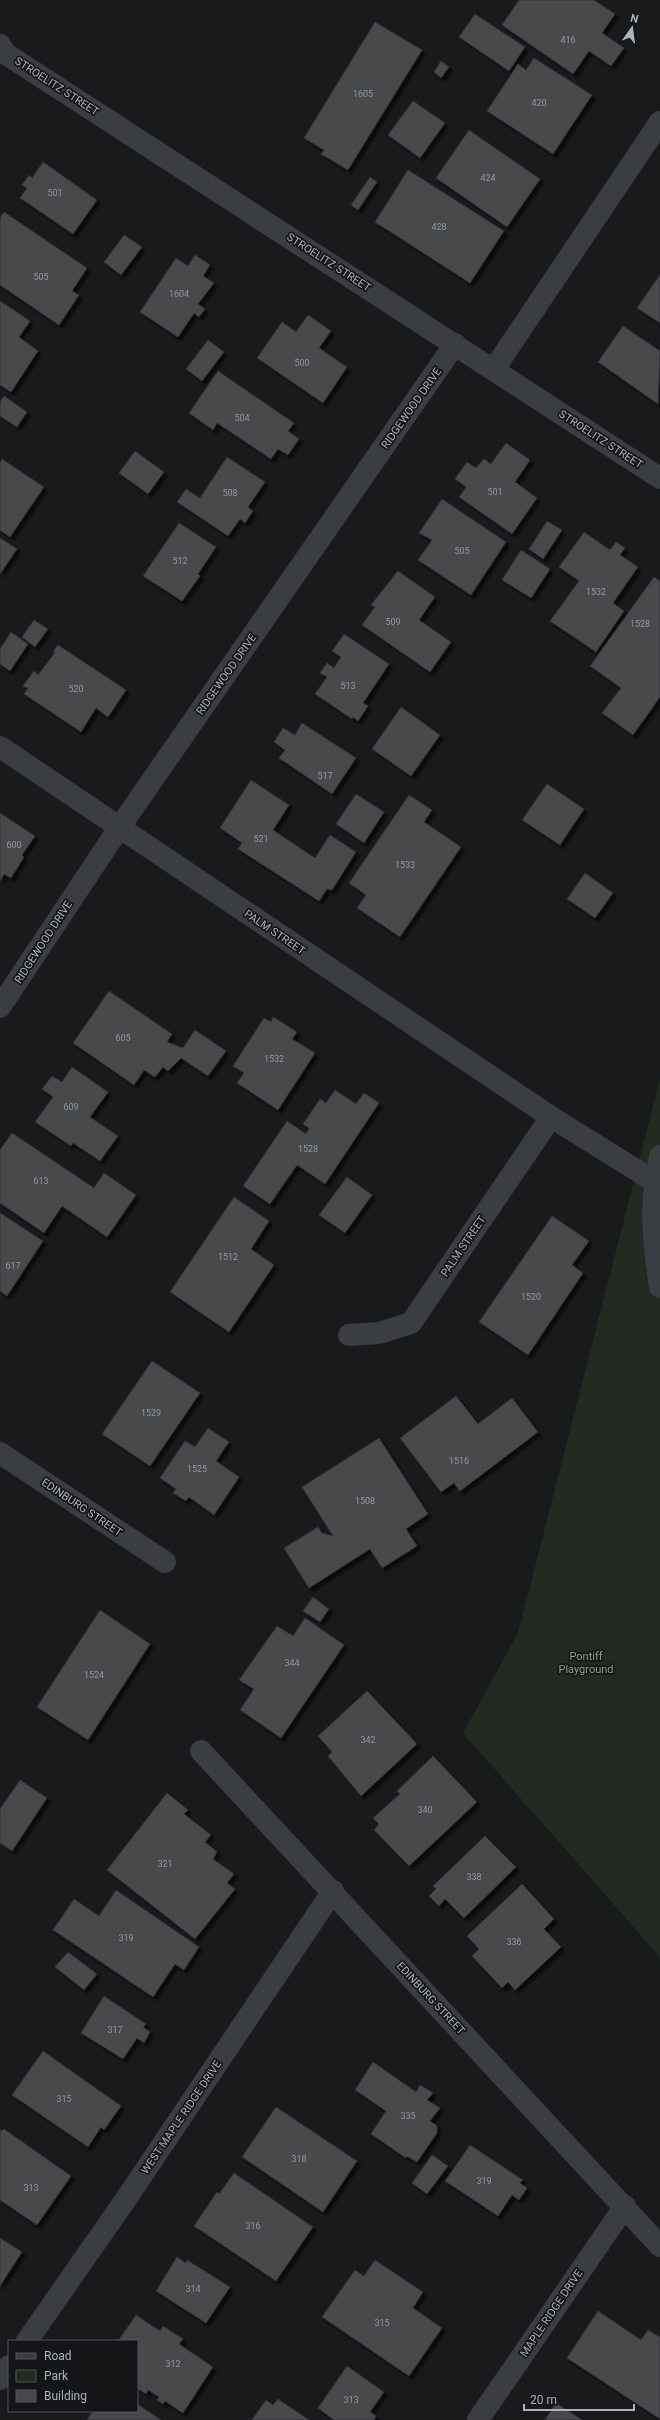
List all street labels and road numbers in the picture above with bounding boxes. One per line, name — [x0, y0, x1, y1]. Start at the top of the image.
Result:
street label: STROELITZ STREET — [12, 54, 101, 119]
street label: STROELITZ STREET — [284, 230, 373, 295]
street label: RIDGEWOOD DRIVE — [379, 365, 444, 451]
street label: STROELITZ STREET — [556, 407, 645, 472]
street label: RIDGEWOOD DRIVE — [194, 631, 259, 717]
street label: RIDGEWOOD DRIVE — [12, 899, 75, 986]
street label: PALM STREET — [242, 907, 308, 958]
street label: PALM STREET — [438, 1213, 489, 1279]
street label: EDINBURG STREET — [39, 1476, 125, 1539]
street label: EDINBURG STREET — [394, 1959, 468, 2038]
street label: WEST MAPLE RIDGE DRIVE — [139, 2058, 224, 2176]
street label: MAPLE RIDGE DRIVE — [517, 2267, 585, 2359]

